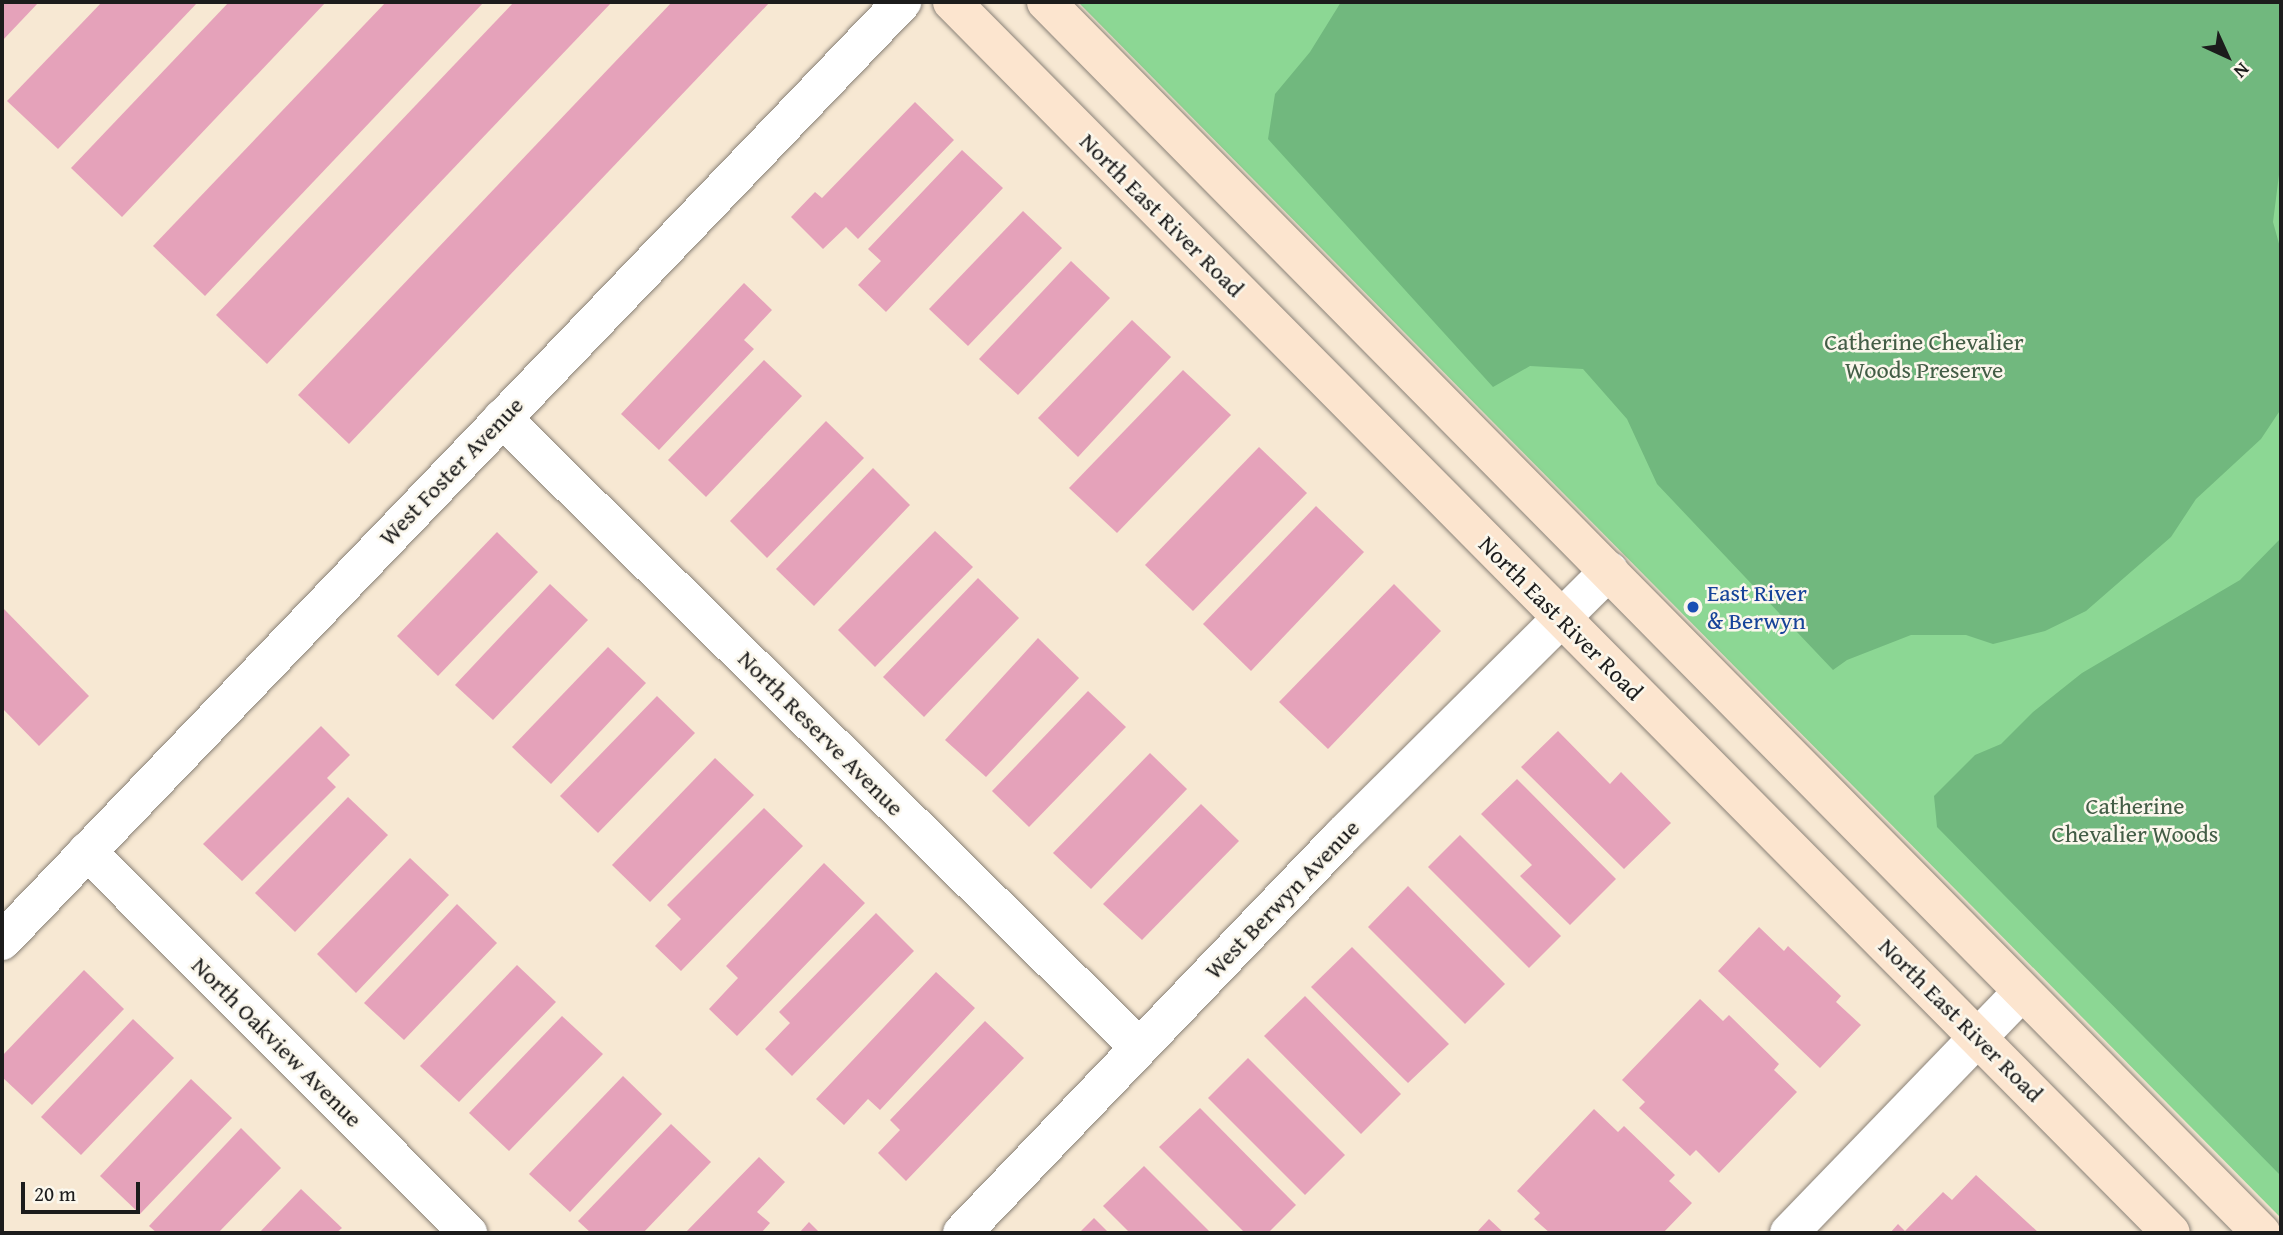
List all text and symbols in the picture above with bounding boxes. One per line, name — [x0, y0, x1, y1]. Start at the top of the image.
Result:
north arrow — [2192, 21, 2262, 91]
text: N — [2227, 56, 2256, 85]
street label: North East River Road — [1074, 127, 1250, 303]
park label: Catherine Chevalier Woods Preserve — [1824, 328, 2024, 384]
street label: West Foster Avenue — [373, 391, 529, 551]
street label: North East River Road — [1473, 530, 1649, 706]
place label: East River & Berwyn — [1707, 579, 1807, 635]
marker: East River & Berwyn — [1685, 599, 1701, 615]
street label: North Reserve Avenue — [732, 644, 910, 822]
park label: Catherine Chevalier Woods — [2052, 792, 2218, 848]
street label: West Berwyn Avenue — [1199, 813, 1365, 985]
street label: North East River Road — [1873, 932, 2049, 1108]
street label: North Oakview Avenue — [186, 951, 368, 1133]
scale bar — [24, 1168, 144, 1212]
text: 20 m — [34, 1178, 76, 1209]

